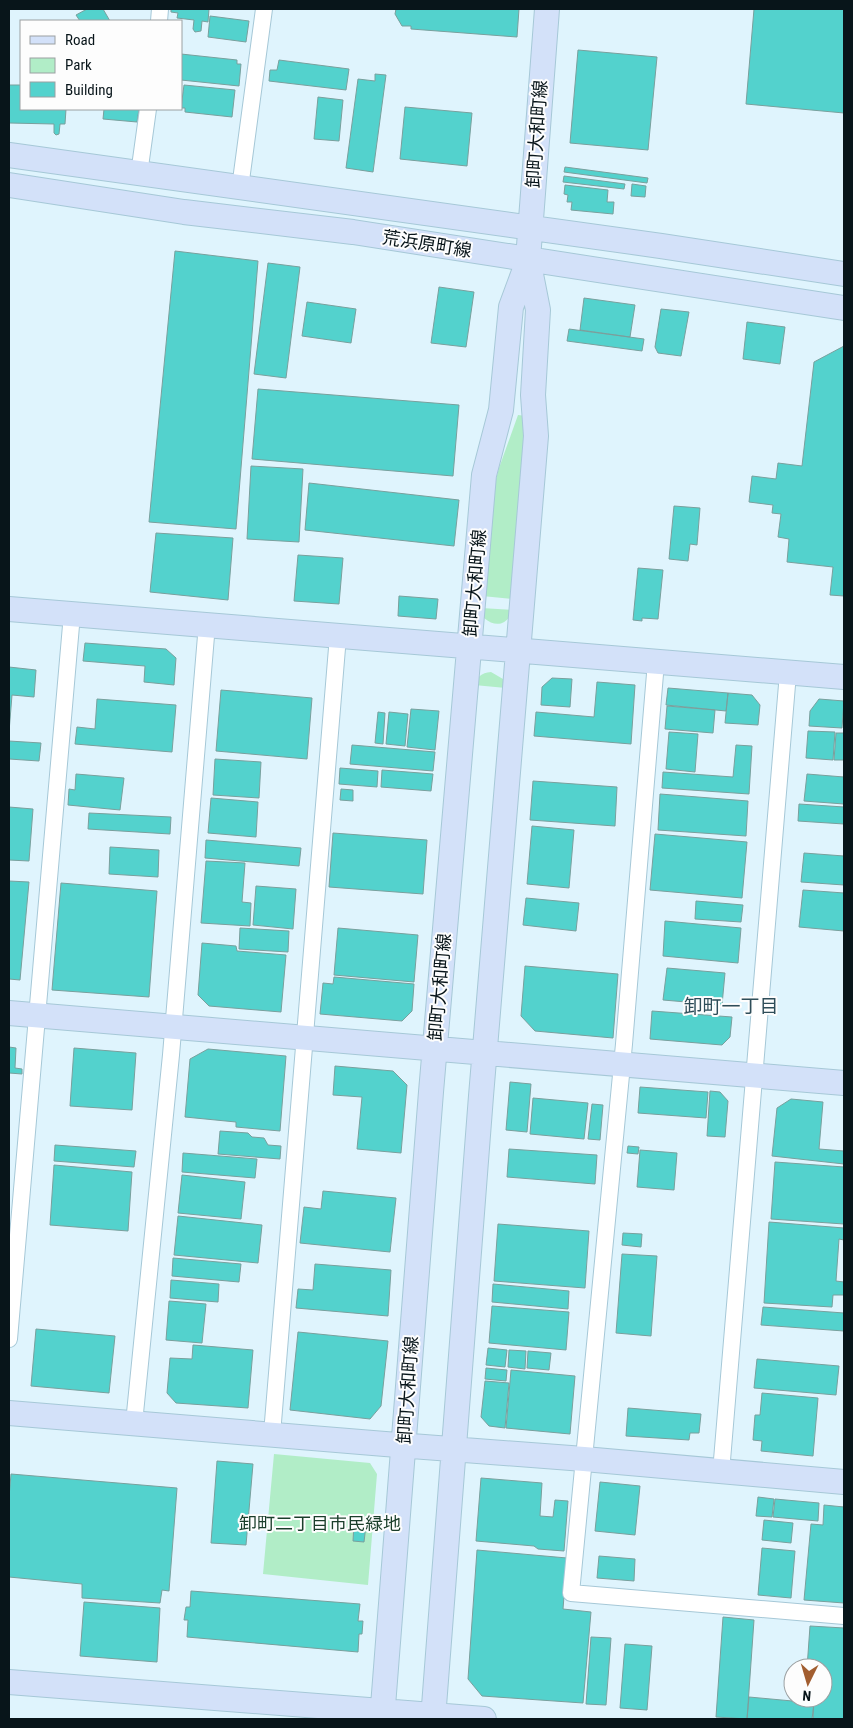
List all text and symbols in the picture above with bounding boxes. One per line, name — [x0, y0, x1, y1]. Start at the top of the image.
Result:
legend — [20, 20, 182, 110]
text: Road — [65, 31, 95, 49]
text: Park — [65, 56, 92, 74]
street label: 卸町大和町線 — [522, 79, 551, 189]
text: Building — [65, 81, 113, 99]
street label: 荒浜原町線 — [381, 226, 473, 261]
street label: 卸町大和町線 — [459, 528, 490, 638]
street label: 卸町大和町線 — [424, 932, 455, 1042]
district label: 卸町一丁目 — [683, 995, 779, 1018]
street label: 卸町大和町線 — [393, 1335, 422, 1445]
park label: 卸町二丁目市民緑地 — [239, 1513, 401, 1534]
north arrow — [783, 1658, 833, 1708]
text: N — [802, 1688, 812, 1704]

